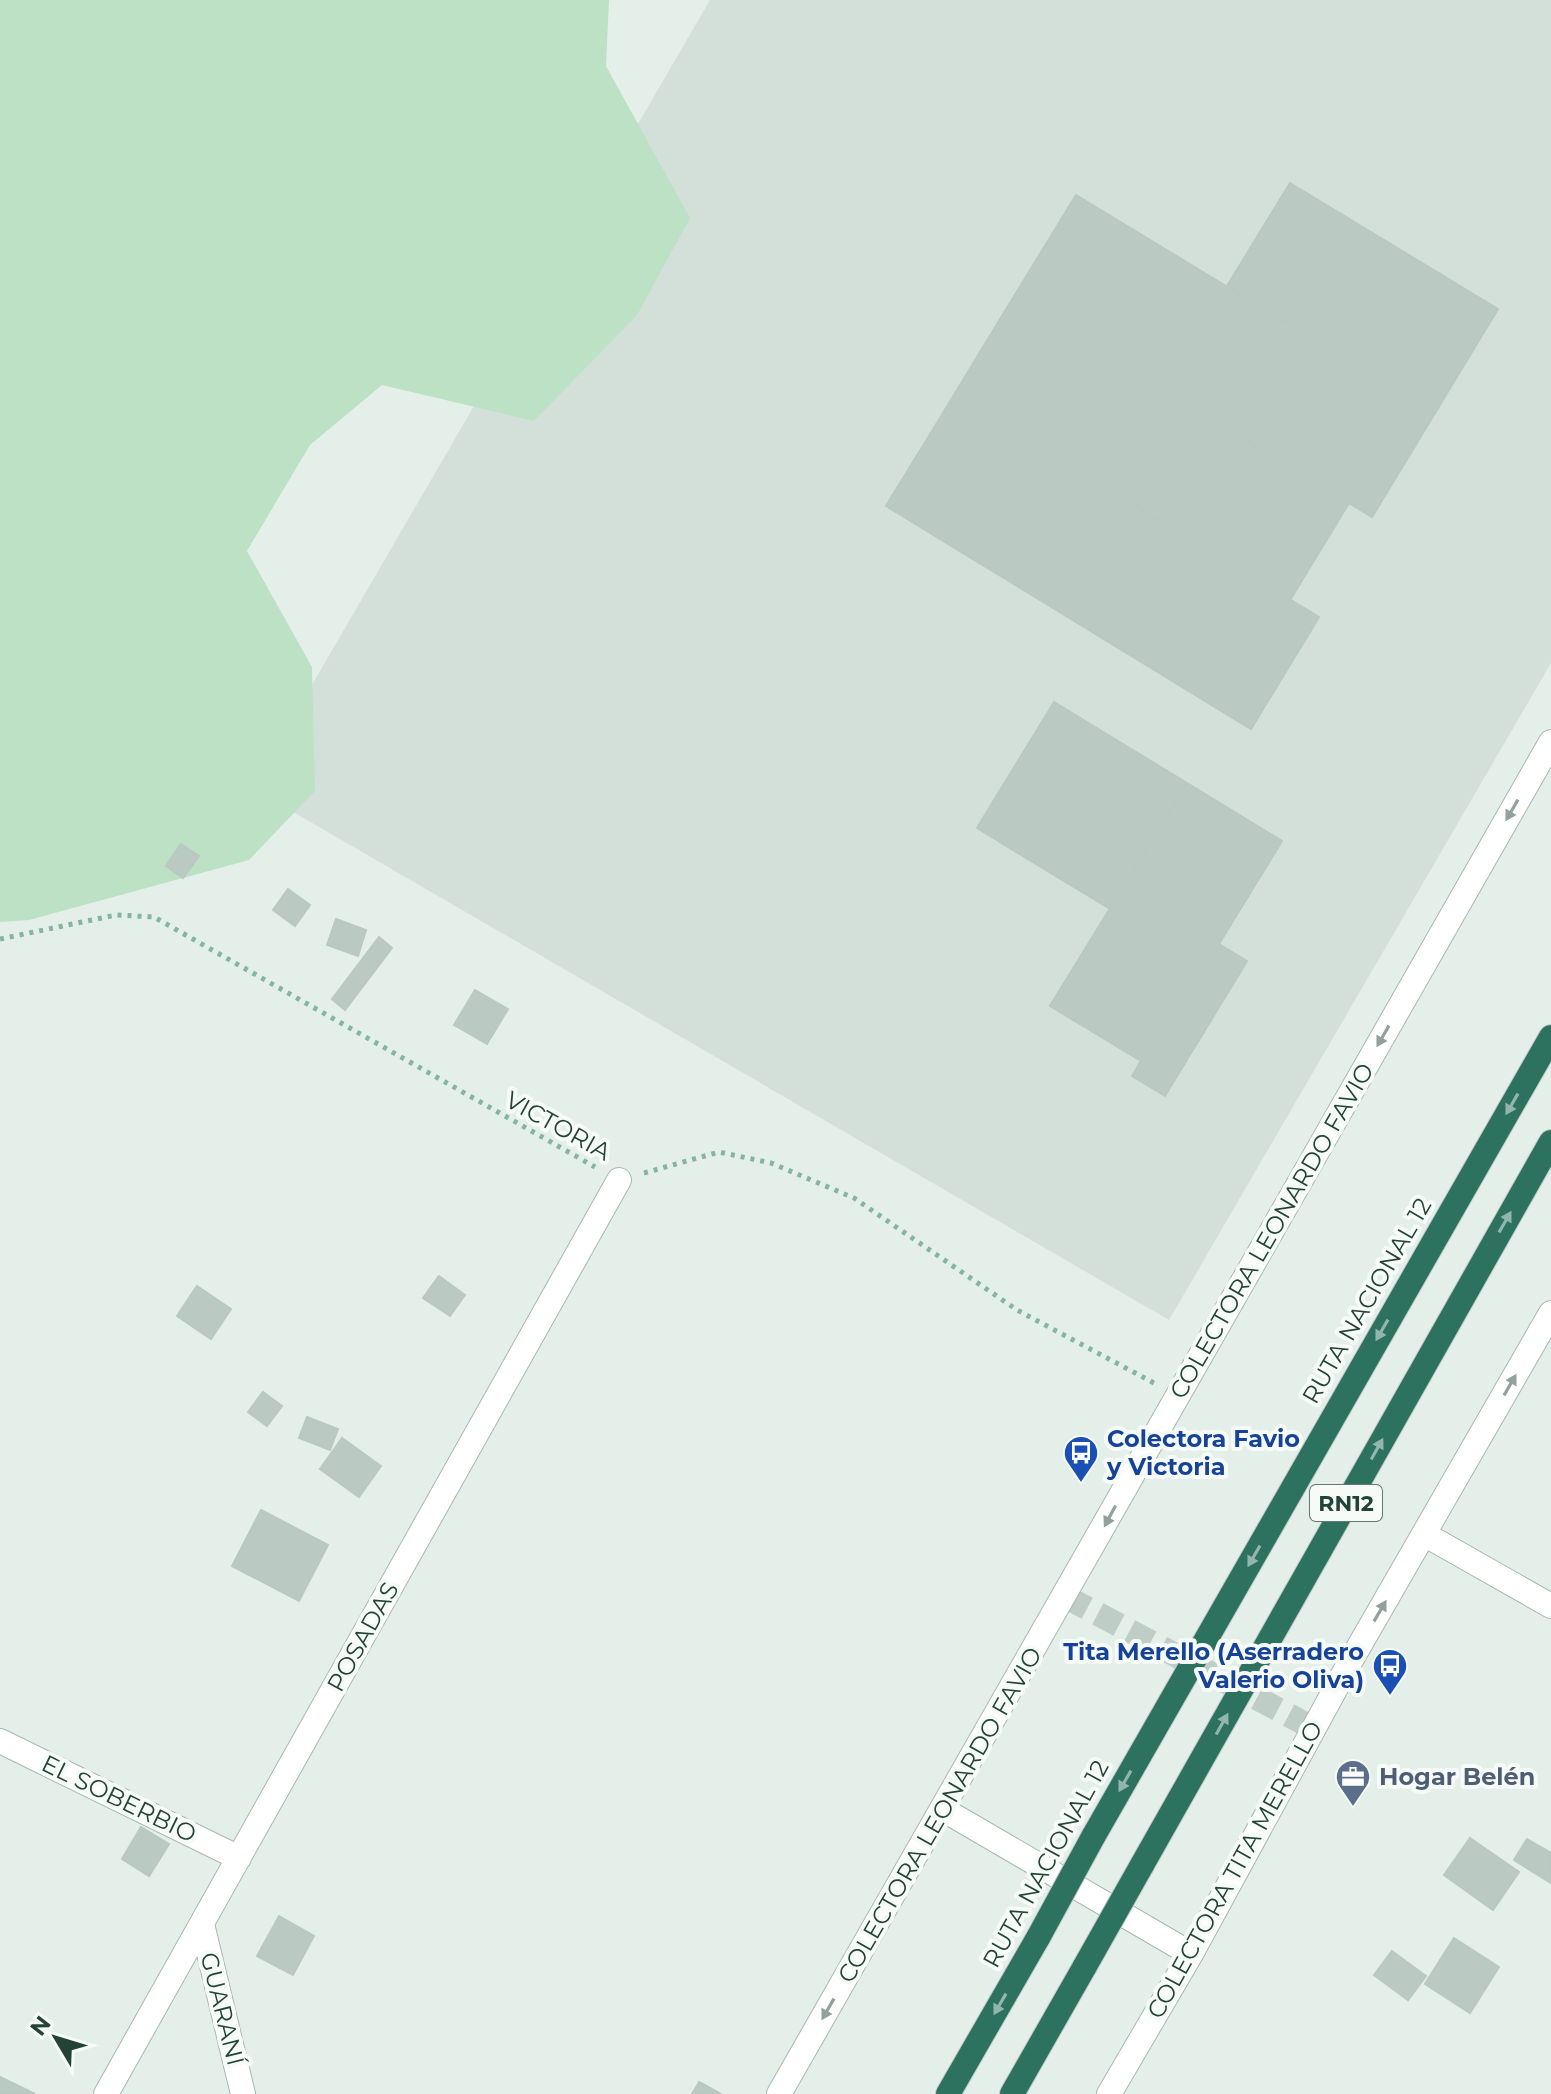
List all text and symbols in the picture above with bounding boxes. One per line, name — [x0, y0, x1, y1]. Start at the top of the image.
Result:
one-way arrow — [1505, 799, 1519, 821]
one-way arrow — [1376, 1025, 1390, 1047]
street label: COLECTORA LEONARDO FAVIO — [1163, 1058, 1380, 1404]
street label: VICTORIA — [501, 1085, 617, 1167]
one-way arrow — [1505, 1093, 1519, 1115]
street label: RUTA NACIONAL 12 — [1296, 1193, 1437, 1409]
one-way arrow — [1498, 1211, 1512, 1233]
one-way arrow — [1375, 1319, 1389, 1341]
one-way arrow — [1502, 1374, 1516, 1396]
place label: Colectora Favio y Victoria — [1106, 1424, 1300, 1481]
bus stop icon: Colectora Favio y Victoria — [1062, 1434, 1100, 1484]
one-way arrow — [1371, 1437, 1384, 1460]
road number: RN12 — [1310, 1485, 1382, 1521]
one-way arrow — [1103, 1505, 1117, 1527]
one-way arrow — [1247, 1544, 1261, 1567]
street label: POSADAS — [321, 1577, 405, 1697]
one-way arrow — [1373, 1600, 1387, 1622]
place label: Tita Merello (Aserradero Valerio Oliva) — [1063, 1637, 1364, 1694]
street label: COLECTORA LEONARDO FAVIO — [831, 1642, 1048, 1988]
bus stop icon: Tita Merello (Aserradero Valerio Oliva) — [1371, 1647, 1409, 1697]
one-way arrow — [1215, 1713, 1229, 1735]
street label: COLECTORA TITA MERELLO — [1141, 1716, 1329, 2024]
street label: EL SOBERBIO — [37, 1749, 201, 1848]
street label: RUTA NACIONAL 12 — [976, 1755, 1115, 1973]
office icon: Hogar Belén — [1334, 1758, 1372, 1808]
place label: Hogar Belén — [1379, 1762, 1535, 1791]
one-way arrow — [1118, 1770, 1132, 1793]
street label: GUARANÍ — [194, 1949, 251, 2069]
one-way arrow — [993, 1993, 1007, 2015]
north arrow — [16, 1998, 96, 2078]
one-way arrow — [821, 1998, 835, 2020]
text: N — [25, 2011, 57, 2041]

